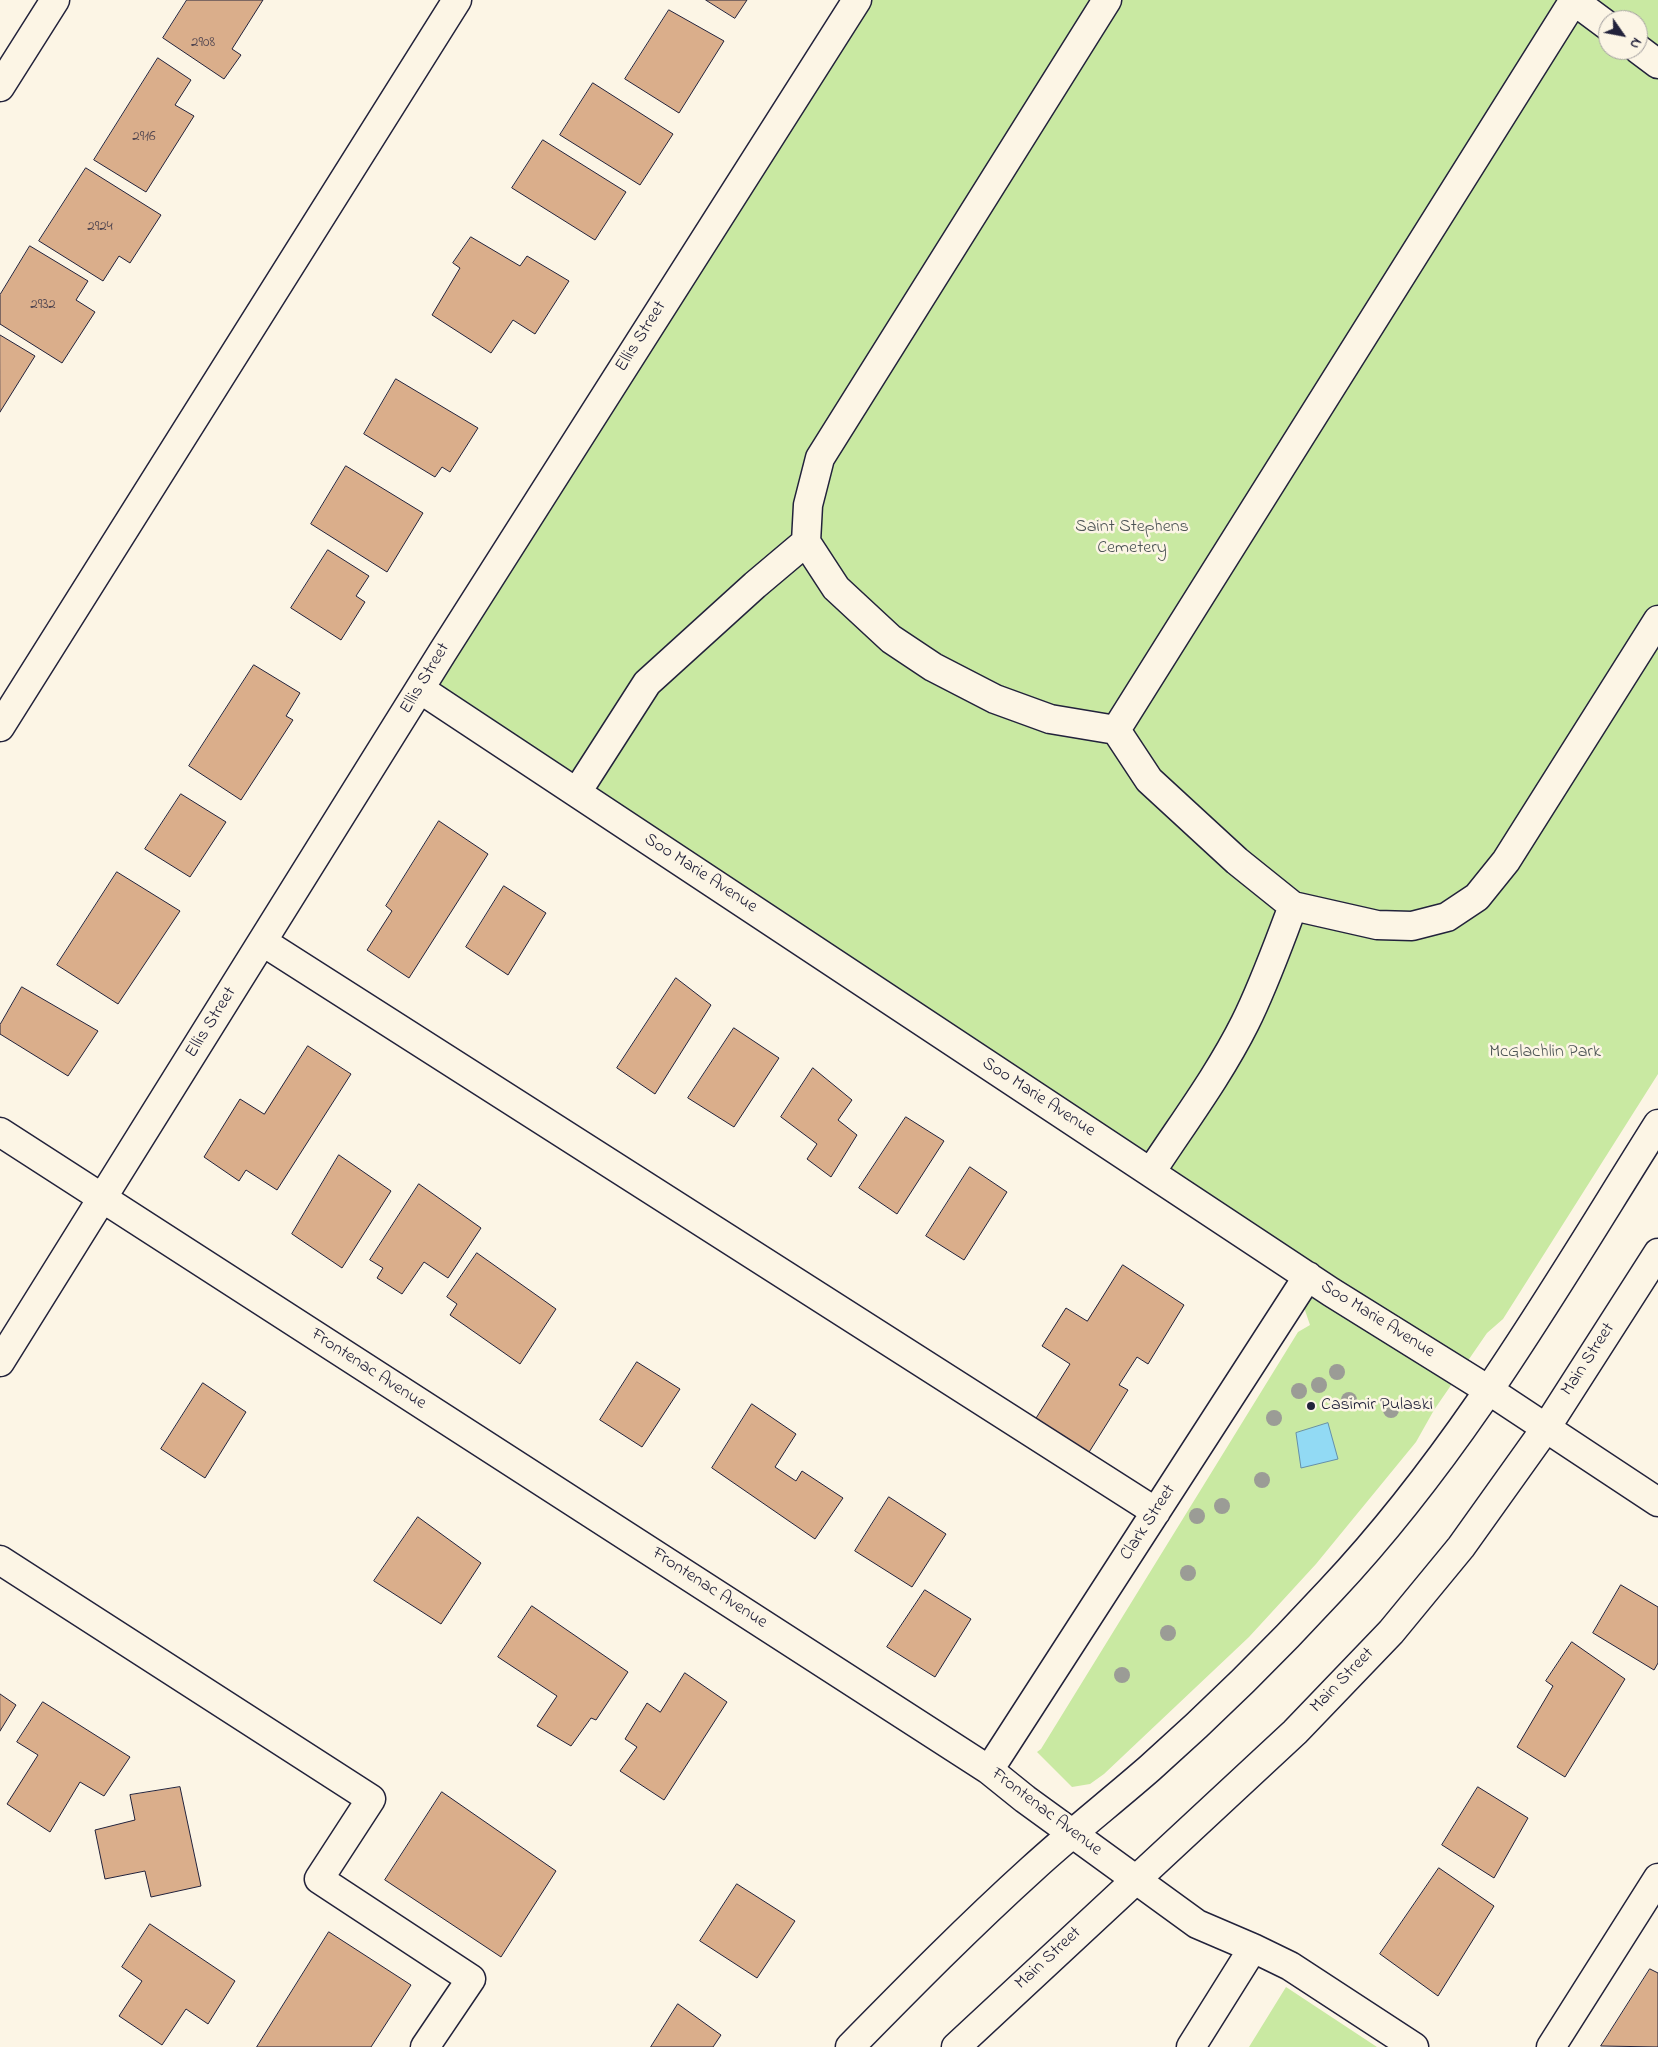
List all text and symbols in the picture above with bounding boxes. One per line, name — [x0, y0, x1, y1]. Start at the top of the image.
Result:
north arrow — [1598, 10, 1648, 60]
text: N — [1624, 33, 1647, 53]
house number: 2908 — [191, 35, 215, 53]
house number: 2916 — [132, 129, 156, 147]
house number: 2924 — [87, 219, 113, 237]
house number: 2932 — [30, 297, 56, 315]
street label: Ellis Street — [612, 298, 672, 376]
park label: Saint Stephens Cemetery — [1075, 517, 1189, 560]
street label: Ellis Street — [396, 639, 456, 719]
street label: Soo Marie Avenue — [639, 829, 761, 919]
street label: Ellis Street — [182, 984, 242, 1062]
park label: McGlachlin Park — [1489, 1042, 1601, 1064]
street label: Soo Marie Avenue — [977, 1053, 1099, 1143]
street label: Soo Marie Avenue — [1316, 1276, 1438, 1364]
street label: Main Street — [1557, 1319, 1621, 1401]
street label: Frontenac Avenue — [306, 1325, 430, 1415]
place label: Casimir Pulaski — [1321, 1395, 1433, 1417]
marker: Casimir Pulaski — [1305, 1400, 1317, 1412]
street label: Clark Street — [1117, 1481, 1181, 1565]
street label: Frontenac Avenue — [647, 1544, 771, 1634]
street label: Main Street — [1307, 1644, 1379, 1718]
street label: Frontenac Avenue — [986, 1764, 1106, 1862]
street label: Main Street — [1011, 1923, 1087, 1995]

